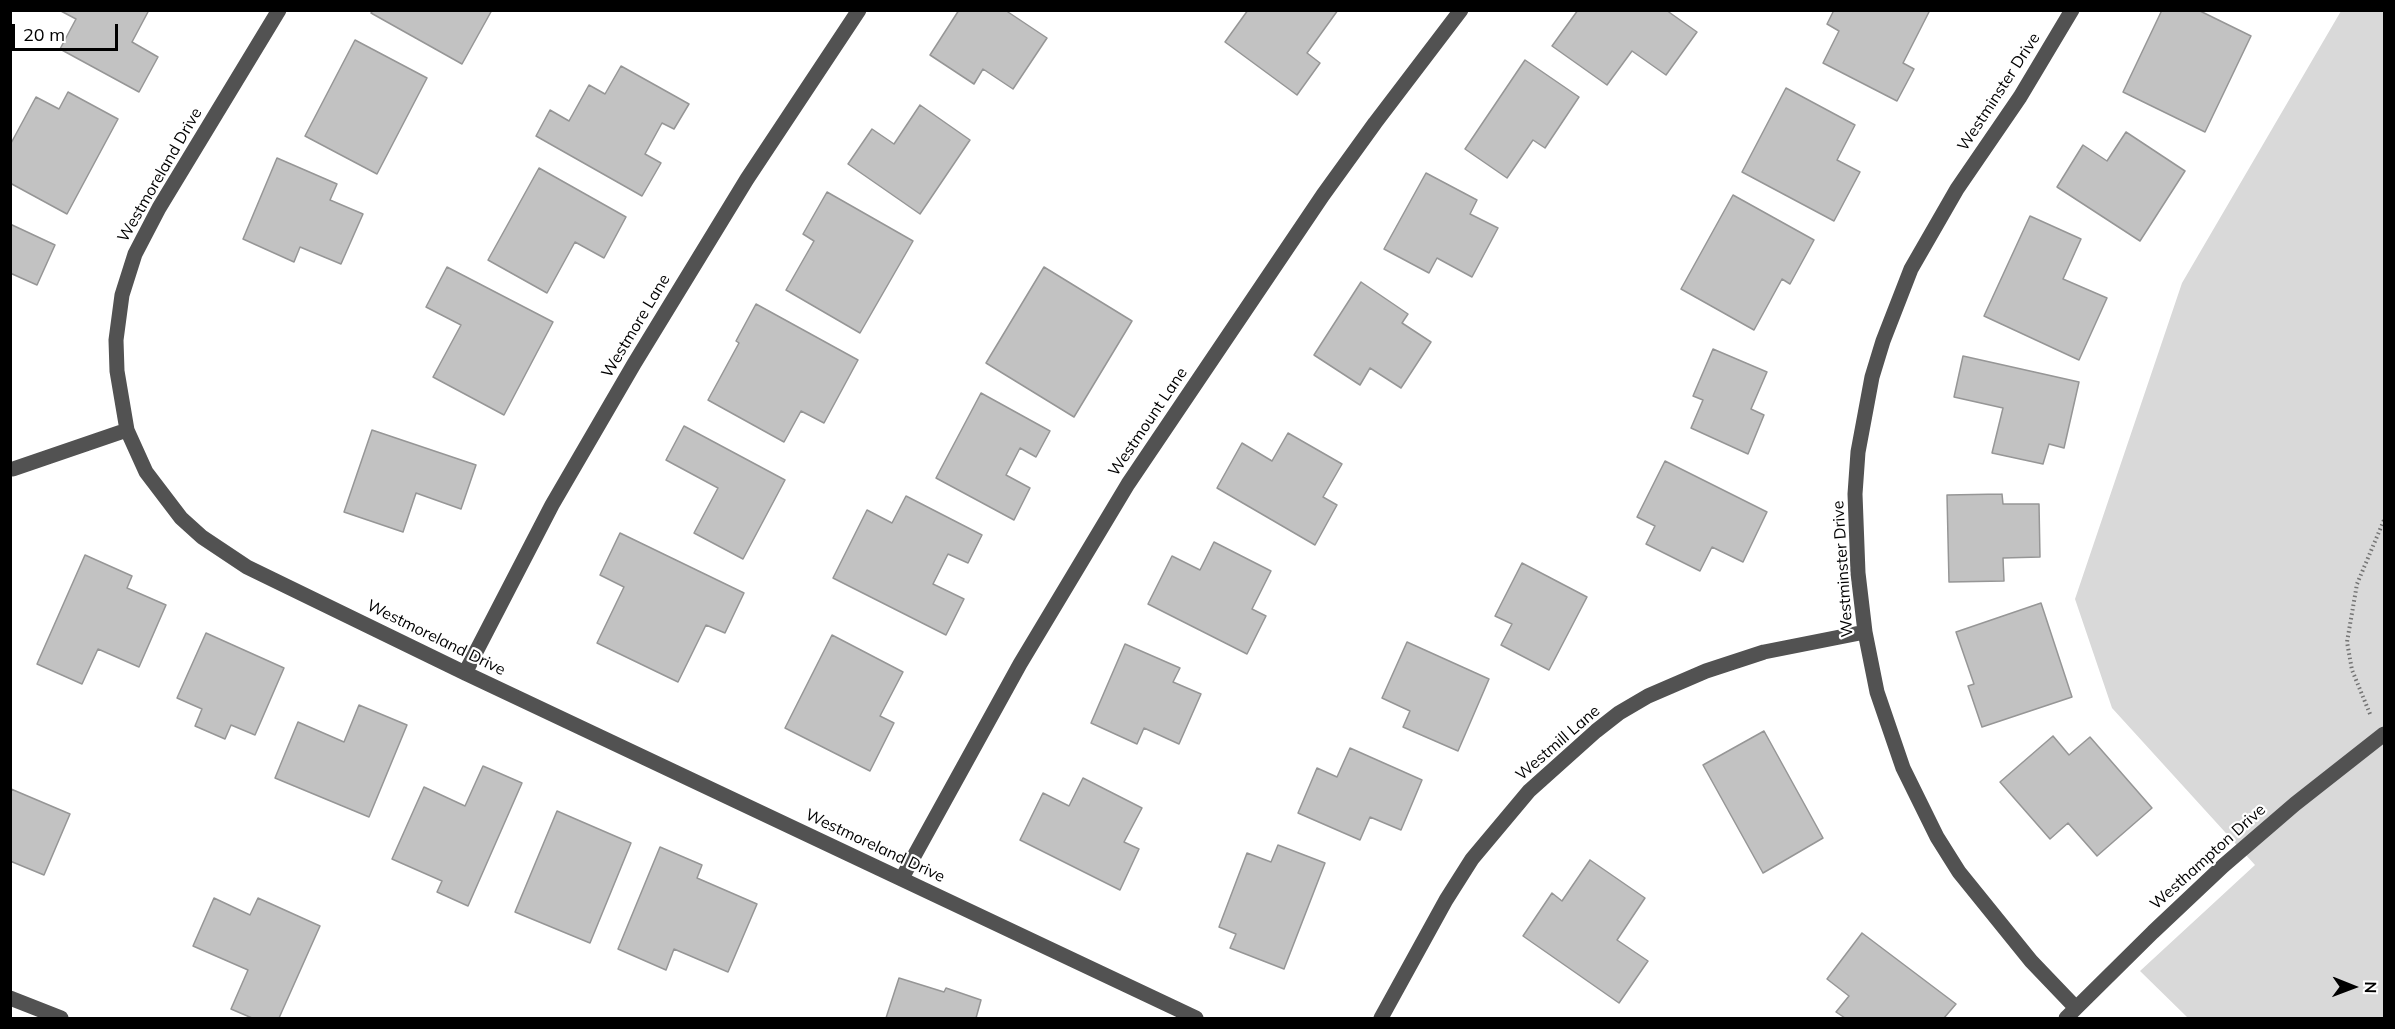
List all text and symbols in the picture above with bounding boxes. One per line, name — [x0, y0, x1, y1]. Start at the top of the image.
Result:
scale bar — [15, 12, 122, 50]
text: 20 m — [23, 23, 65, 46]
street label: Westminster Drive — [1954, 29, 2044, 155]
street label: Westmoreland Drive — [114, 104, 206, 246]
street label: Westmore Lane — [598, 271, 674, 381]
street label: Westmount Lane — [1105, 364, 1191, 480]
street label: Westminster Drive — [1829, 500, 1857, 638]
street label: Westmoreland Drive — [364, 596, 508, 680]
street label: Westmill Lane — [1512, 701, 1604, 785]
street label: Westhampton Drive — [2146, 800, 2270, 914]
street label: Westmoreland Drive — [802, 805, 948, 887]
north arrow — [2323, 957, 2383, 1017]
text: N — [2361, 981, 2381, 994]

